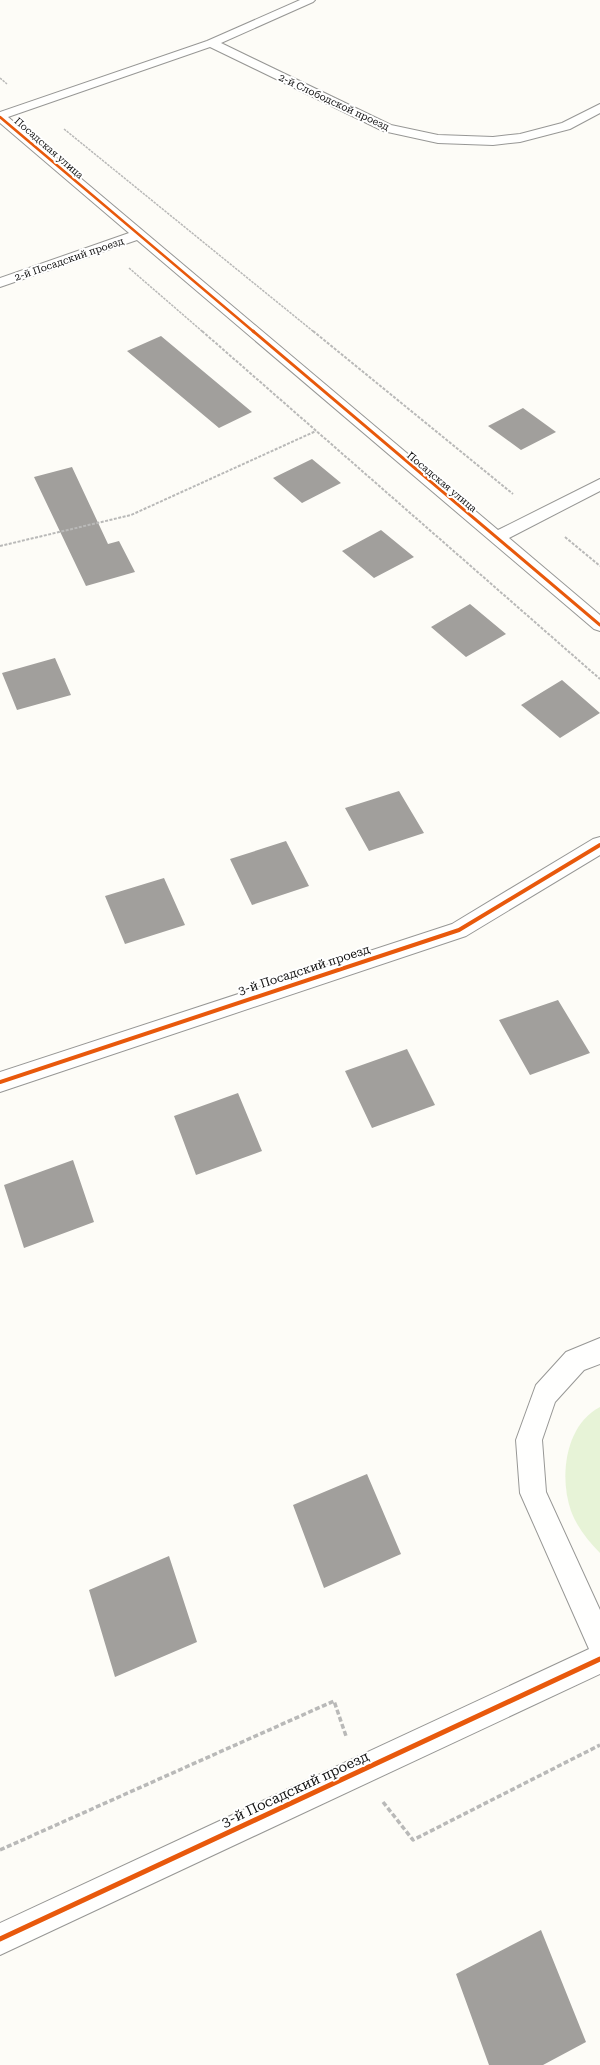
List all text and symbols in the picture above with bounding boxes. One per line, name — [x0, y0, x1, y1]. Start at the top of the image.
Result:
street label: 2-й Слободской проезд — [277, 72, 392, 133]
street label: Посадская улица — [12, 115, 86, 181]
street label: 2-й Посадский проезд — [13, 235, 126, 283]
street label: Посадская улица — [405, 450, 479, 515]
street label: 3-й Посадский проезд — [236, 942, 372, 998]
street label: 3-й Посадский проезд — [219, 1748, 371, 1830]

